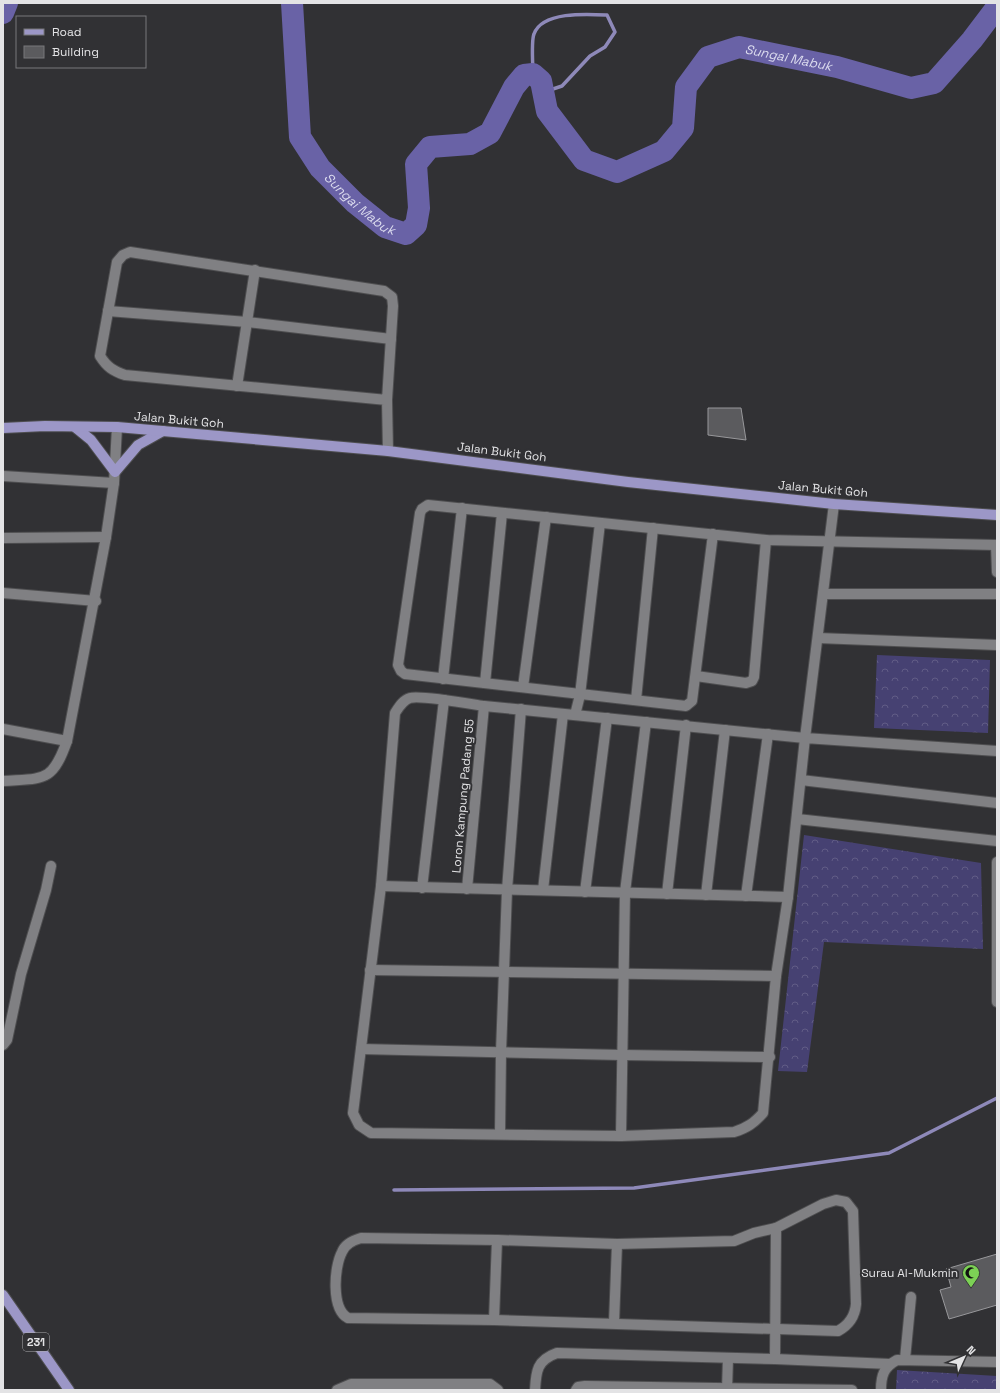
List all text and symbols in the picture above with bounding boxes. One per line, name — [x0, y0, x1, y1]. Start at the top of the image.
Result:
legend — [16, 16, 146, 68]
text: Road — [52, 24, 81, 40]
water label: Sungai Mabuk — [743, 40, 835, 75]
text: Building — [52, 44, 99, 60]
water label: Sungai Mabuk — [320, 169, 399, 239]
street label: Jalan Bukit Goh — [133, 408, 225, 432]
street label: Jalan Bukit Goh — [456, 439, 548, 465]
street label: Jalan Bukit Goh — [777, 477, 869, 501]
street label: Loron Kampung Padang 55 — [448, 718, 478, 874]
mosque icon: Surau Al-Mukmin — [961, 1263, 981, 1288]
place label: Surau Al-Mukmin — [861, 1265, 958, 1281]
road number: 231 — [23, 1333, 49, 1351]
north arrow — [944, 1337, 984, 1377]
text: N — [964, 1343, 979, 1358]

